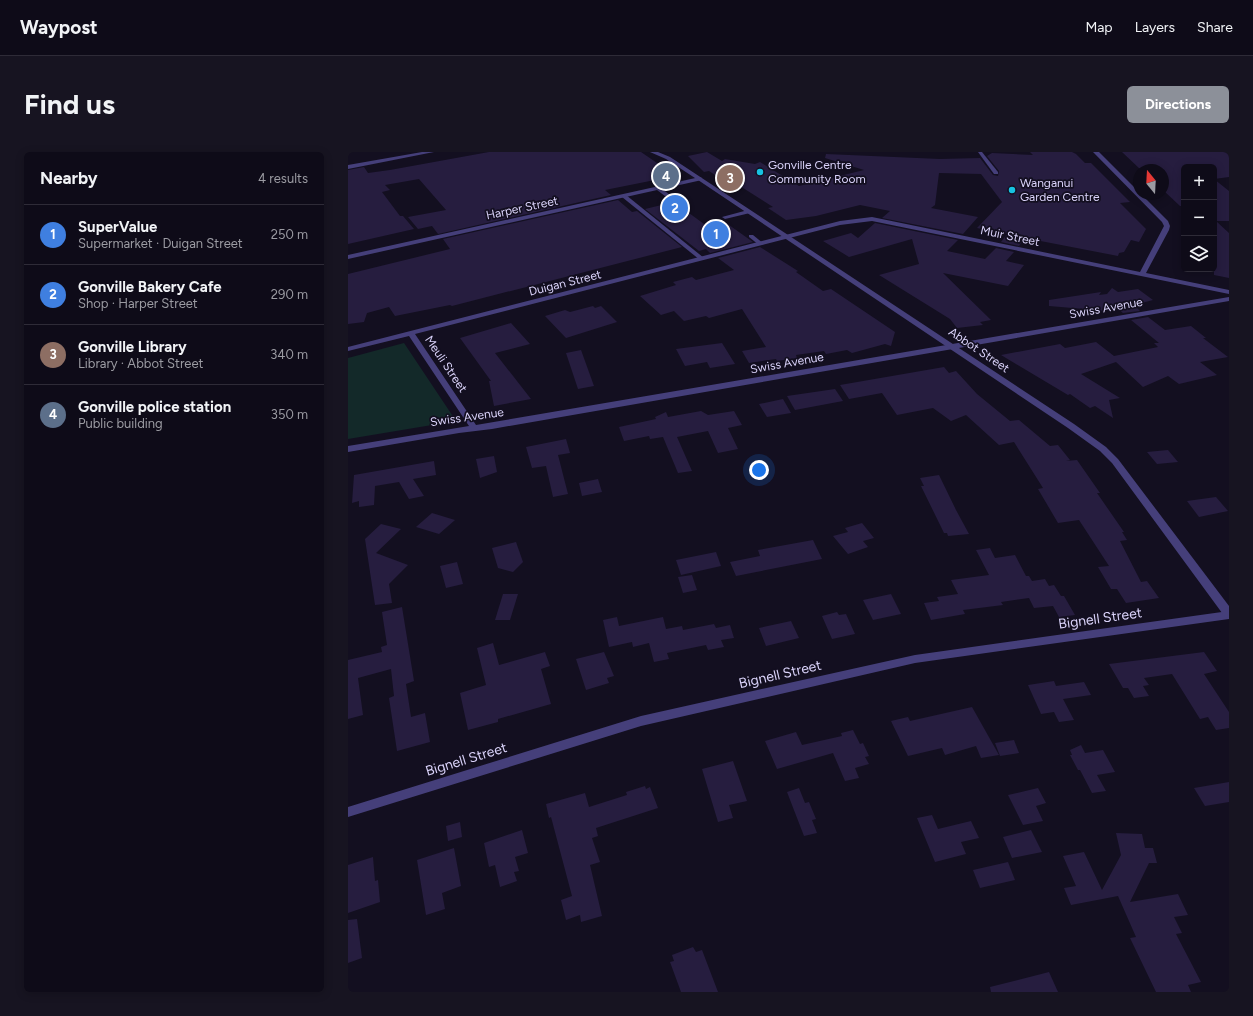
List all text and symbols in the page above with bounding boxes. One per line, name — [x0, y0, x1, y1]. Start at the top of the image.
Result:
text: Waypost — [20, 16, 98, 39]
text: Map — [1085, 19, 1113, 36]
text: Layers — [1135, 19, 1175, 36]
text: Share — [1197, 19, 1233, 36]
button: Directions — [1127, 86, 1229, 123]
text: Find us — [24, 87, 115, 121]
place label: Gonville Centre Community Room — [768, 158, 866, 186]
pin: 4 — [653, 161, 679, 191]
pin: 3 — [717, 163, 743, 193]
north arrow — [1133, 164, 1169, 200]
map controls — [1181, 164, 1217, 272]
button: + — [1181, 164, 1217, 200]
marker: Gonville Centre Community Room — [755, 167, 765, 177]
text: Nearby — [40, 168, 98, 188]
text: 4 results — [258, 171, 308, 186]
place label: Wanganui Garden Centre — [1020, 176, 1100, 204]
marker: Wanganui Garden Centre — [1007, 185, 1017, 195]
street label: Harper Street — [485, 193, 560, 222]
pin: 2 — [662, 193, 688, 223]
button: − — [1181, 200, 1217, 236]
text: SuperValue — [78, 218, 157, 236]
pin: 1 — [703, 219, 729, 249]
street label: Muir Street — [979, 223, 1041, 249]
text: 1 — [50, 227, 56, 242]
text: 250 m — [271, 227, 308, 242]
text: Supermarket · Duigan Street — [78, 236, 243, 251]
button: layers — [1181, 236, 1217, 272]
street label: Duigan Street — [527, 267, 603, 299]
text: Gonville Bakery Cafe — [78, 278, 222, 296]
text: 2 — [49, 287, 57, 302]
text: 290 m — [271, 287, 308, 302]
street label: Swiss Avenue — [1068, 295, 1144, 321]
text: Shop · Harper Street — [78, 296, 198, 311]
street label: Abbot Street — [946, 325, 1012, 376]
street label: Meuli Street — [422, 333, 470, 395]
text: Gonville Library — [78, 338, 187, 356]
text: 3 — [49, 347, 57, 362]
text: 340 m — [270, 347, 308, 362]
street label: Swiss Avenue — [749, 350, 825, 376]
text: Library · Abbot Street — [78, 356, 203, 371]
text: Gonville police station — [78, 398, 231, 416]
street label: Swiss Avenue — [429, 405, 505, 429]
text: 4 — [49, 407, 57, 422]
text: 350 m — [271, 407, 308, 422]
text: Public building — [78, 416, 163, 431]
your location — [749, 460, 769, 480]
street label: Bignell Street — [1057, 604, 1143, 633]
street label: Bignell Street — [737, 657, 823, 692]
street label: Bignell Street — [423, 739, 509, 780]

